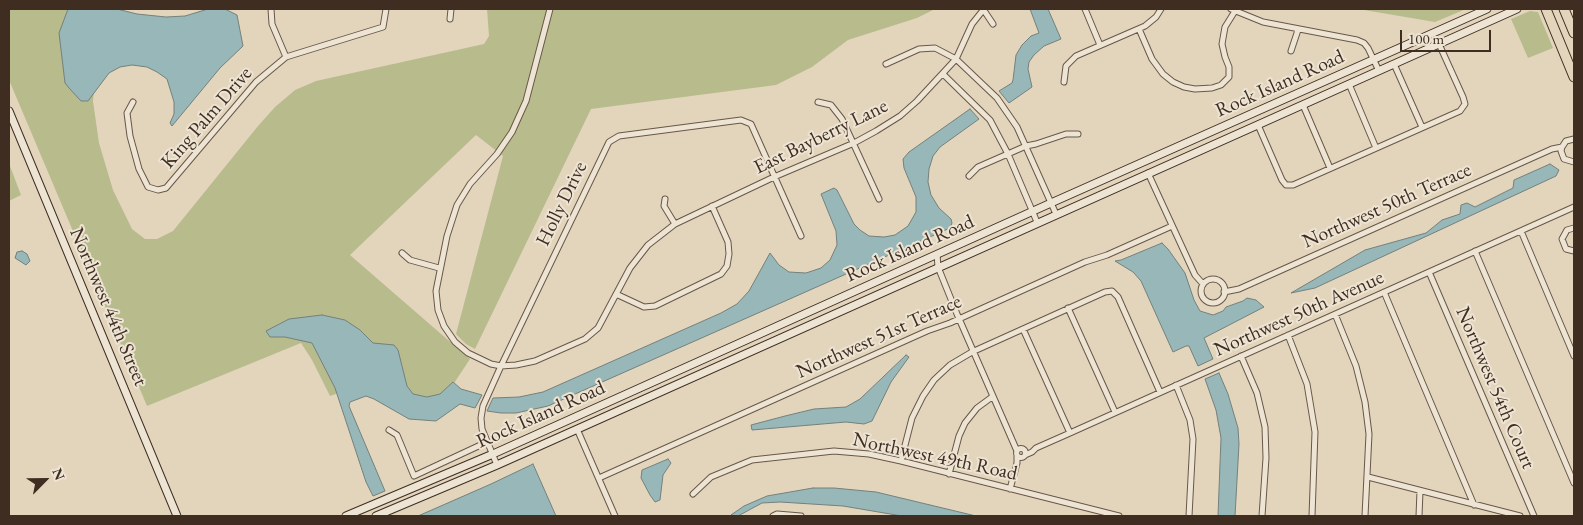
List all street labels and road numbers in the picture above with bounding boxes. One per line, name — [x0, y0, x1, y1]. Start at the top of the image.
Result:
street label: Rock Island Road — [1212, 45, 1348, 123]
street label: King Palm Drive — [156, 62, 258, 174]
street label: East Bayberry Lane — [750, 94, 892, 180]
street label: Holly Drive — [531, 158, 593, 250]
street label: Northwest 50th Terrace — [1299, 158, 1475, 254]
street label: Rock Island Road — [842, 210, 978, 288]
street label: Northwest 44th Street — [64, 224, 152, 390]
street label: Northwest 50th Avenue — [1210, 266, 1388, 362]
street label: Northwest 51st Terrace — [793, 290, 965, 384]
street label: Northwest 54th Court — [1450, 303, 1540, 473]
street label: Rock Island Road — [473, 376, 609, 454]
street label: Northwest 49th Road — [850, 428, 1020, 486]

